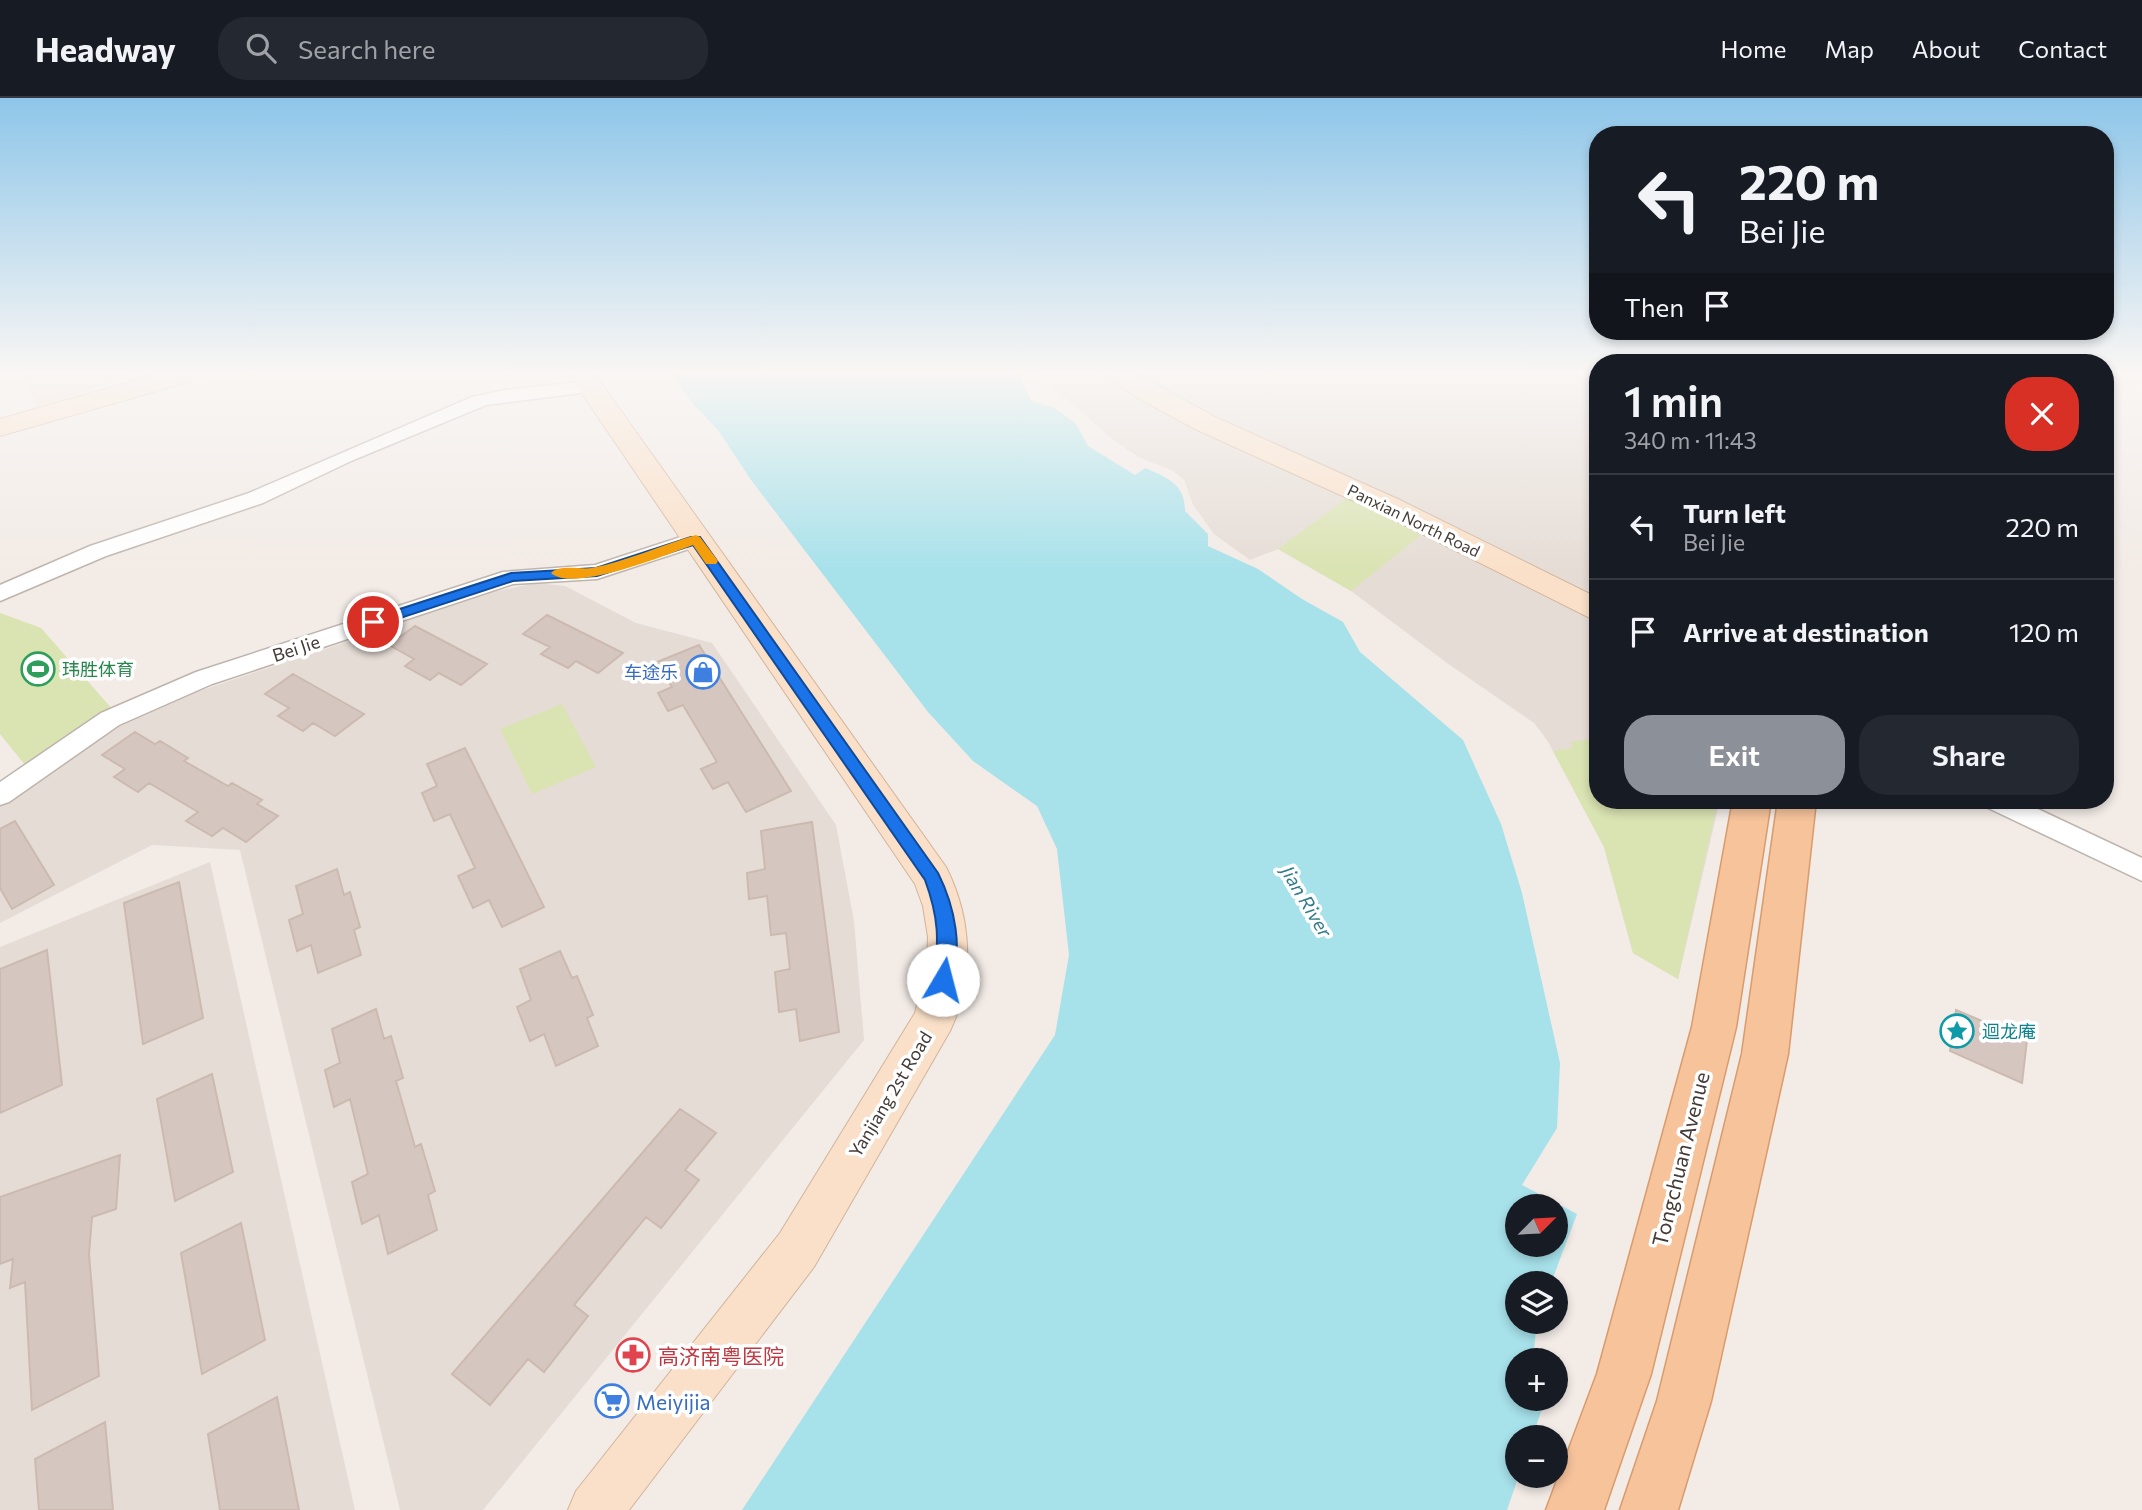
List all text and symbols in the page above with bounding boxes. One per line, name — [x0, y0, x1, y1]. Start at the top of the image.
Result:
search box — [218, 17, 708, 80]
text: Headway — [35, 28, 176, 69]
icon: search — [242, 29, 280, 67]
text: Search here — [298, 33, 436, 64]
text: Home — [1721, 34, 1787, 63]
text: Map — [1825, 34, 1874, 63]
text: About — [1912, 34, 1980, 63]
text: Contact — [2018, 34, 2107, 63]
text: 220 m — [1739, 150, 1879, 210]
icon: left — [1624, 154, 1715, 245]
text: Bei Jie — [1739, 210, 1825, 250]
icon: arrive — [1698, 287, 1736, 325]
text: Then — [1624, 291, 1684, 322]
text: 1 min — [1624, 374, 1723, 426]
button: close — [2005, 377, 2079, 451]
text: 340 m · 11:43 — [1624, 426, 1757, 454]
street label: Panxian North Road — [1345, 480, 1483, 560]
text: Turn left — [1683, 497, 1786, 528]
icon: left — [1624, 508, 1662, 546]
text: 220 m — [2006, 511, 2079, 542]
text: Bei Jie — [1683, 528, 1745, 556]
pin — [343, 592, 403, 652]
icon: arrive — [354, 603, 392, 641]
icon: arrive — [1624, 613, 1662, 651]
text: Arrive at destination — [1683, 616, 1929, 647]
text: 120 m — [2009, 616, 2079, 647]
street label: Bei Jie — [270, 630, 322, 666]
sports icon: 玮胜体育 — [19, 650, 57, 688]
shop icon: 车途乐 — [684, 653, 722, 691]
place label: 玮胜体育 — [62, 658, 134, 680]
place label: 车途乐 — [624, 661, 678, 683]
button: Exit — [1624, 715, 1845, 795]
button: Share — [1859, 715, 2079, 795]
water label: Jian River — [1276, 859, 1338, 942]
position arrow — [906, 943, 980, 1017]
place icon: 迴龙庵 — [1938, 1012, 1976, 1050]
place label: 迴龙庵 — [1982, 1020, 2036, 1042]
street label: Yanjiang 2st Road — [844, 1027, 936, 1161]
street label: Tongchuan Avenue — [1646, 1069, 1714, 1249]
north arrow — [1505, 1194, 1568, 1256]
map controls — [1505, 1194, 1568, 1488]
button: layers — [1505, 1271, 1568, 1334]
pharmacy icon: 高济南粤医院 — [614, 1336, 652, 1374]
place label: 高济南粤医院 — [658, 1343, 784, 1368]
button: + — [1505, 1348, 1568, 1411]
supermarket icon: Meiyijia — [593, 1382, 631, 1420]
place label: Meiyijia — [636, 1389, 711, 1414]
button: − — [1505, 1425, 1568, 1488]

